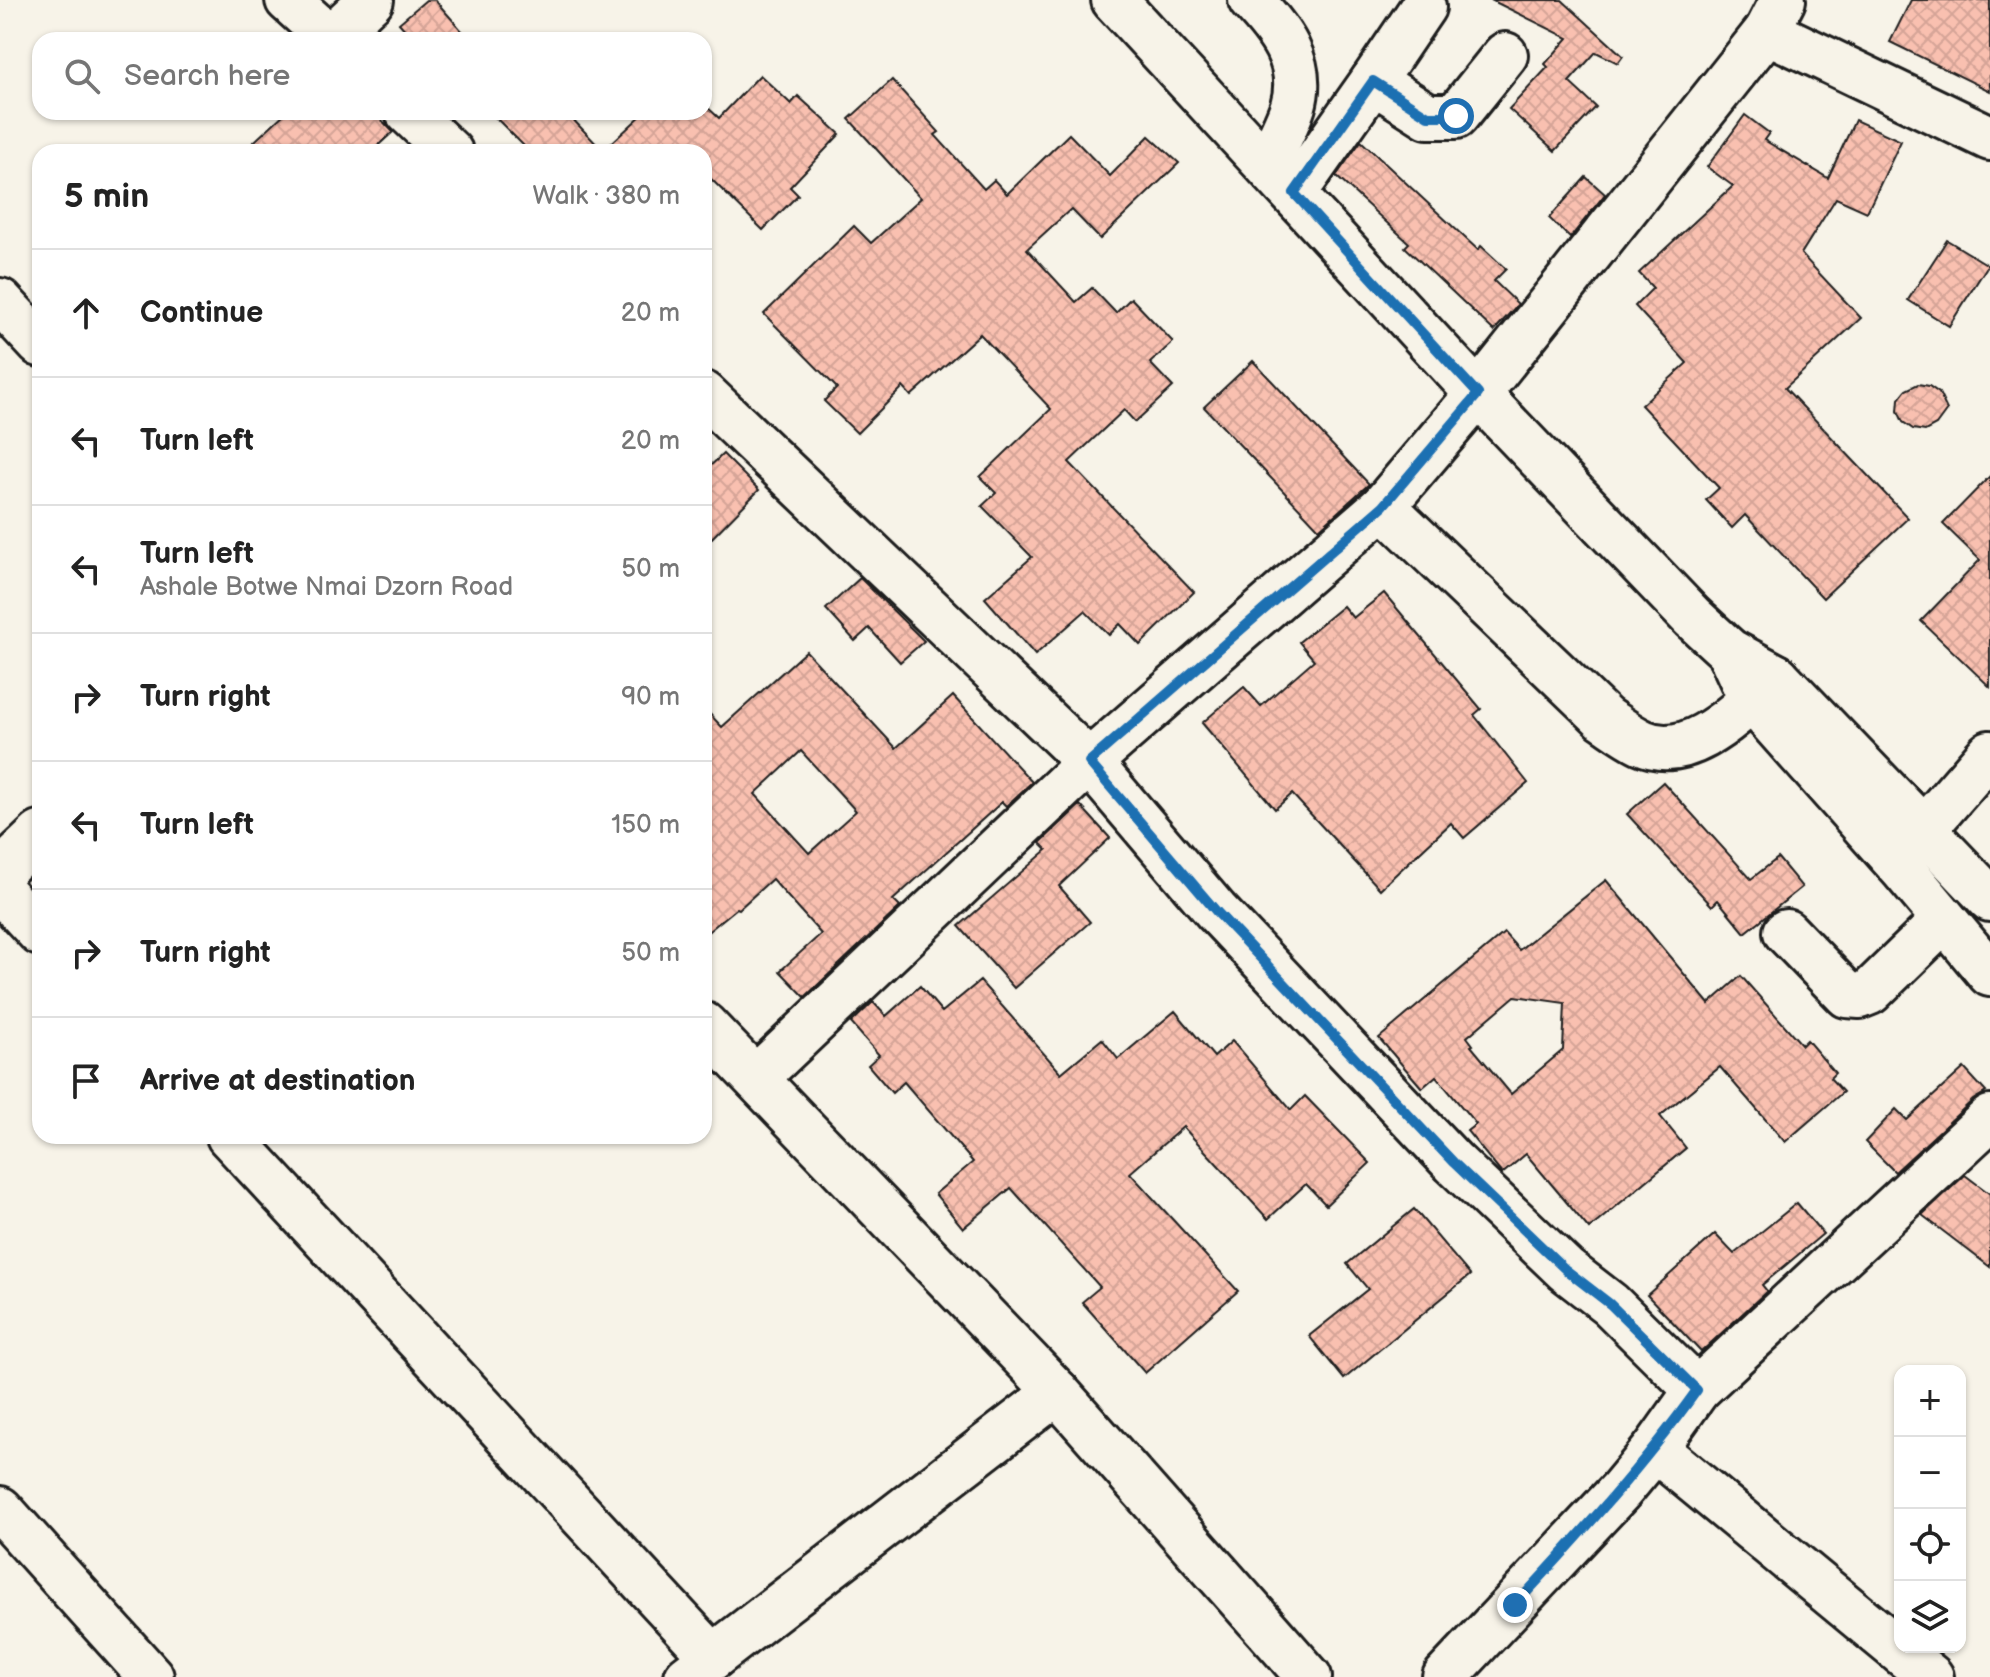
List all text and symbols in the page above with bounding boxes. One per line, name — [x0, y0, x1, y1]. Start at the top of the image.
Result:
search box — [32, 32, 712, 120]
icon: search — [60, 54, 104, 98]
text: Search here — [124, 58, 290, 94]
route start — [1438, 98, 1474, 134]
text: 5 min — [64, 176, 149, 217]
text: Walk · 380 m — [533, 181, 680, 212]
icon: ahead — [64, 291, 108, 335]
text: Continue — [140, 295, 263, 331]
text: 20 m — [621, 298, 680, 329]
icon: left — [64, 419, 108, 463]
text: Turn left — [140, 423, 254, 459]
text: 20 m — [621, 426, 680, 457]
text: Turn left — [140, 536, 254, 572]
icon: left — [64, 547, 108, 591]
text: 50 m — [621, 554, 680, 585]
text: Ashale Botwe Nmai Dzorn Road — [140, 572, 513, 603]
icon: right — [64, 675, 108, 719]
text: Turn right — [140, 679, 271, 715]
text: 90 m — [621, 682, 680, 713]
icon: left — [64, 803, 108, 847]
text: Turn left — [140, 807, 254, 843]
text: 150 m — [611, 810, 680, 841]
icon: right — [64, 931, 108, 975]
text: Turn right — [140, 935, 271, 971]
text: 50 m — [621, 938, 680, 969]
icon: arrive — [64, 1059, 108, 1103]
text: Arrive at destination — [140, 1063, 416, 1099]
map controls — [1894, 1365, 1966, 1653]
button: + — [1894, 1365, 1966, 1437]
button: − — [1894, 1437, 1966, 1509]
button: locate — [1894, 1509, 1966, 1581]
button: layers — [1894, 1581, 1966, 1653]
route end — [1497, 1587, 1533, 1623]

